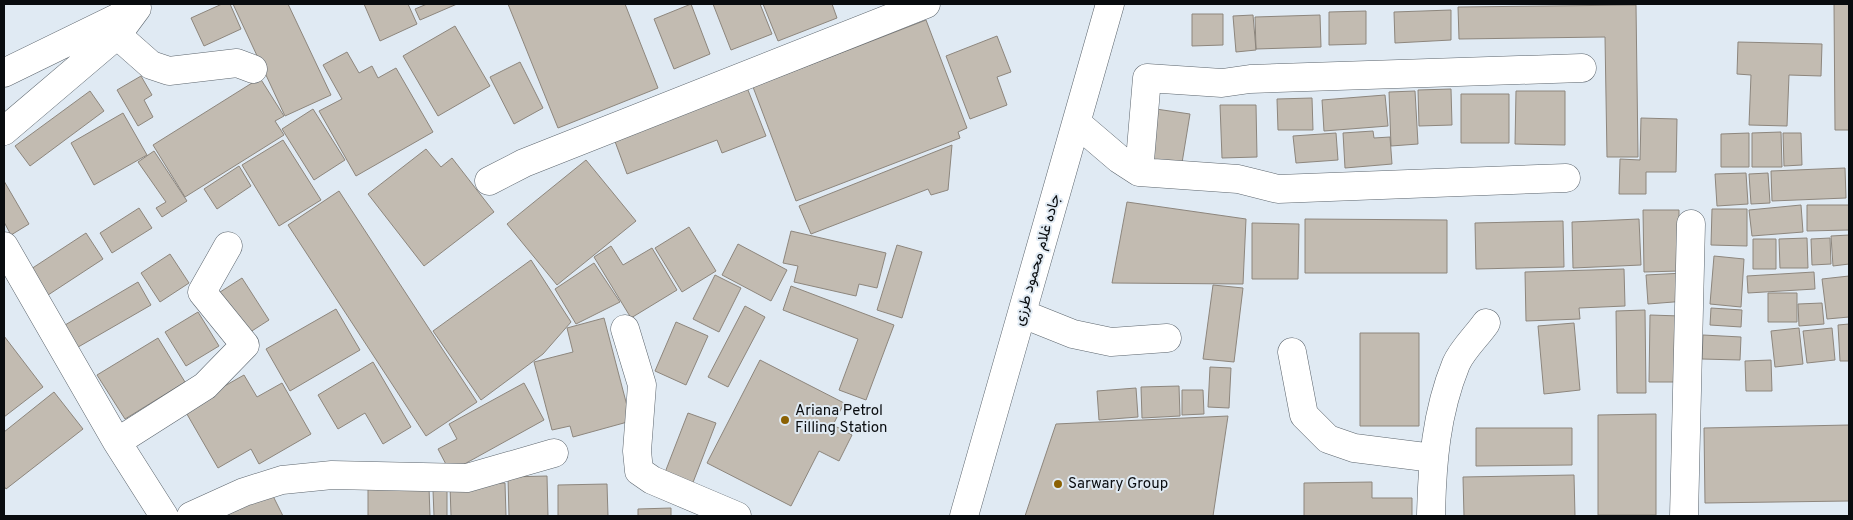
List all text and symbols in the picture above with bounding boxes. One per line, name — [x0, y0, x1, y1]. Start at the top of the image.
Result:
street label: جاده غلام‌ محمود طرزی — [1010, 192, 1066, 328]
place label: Ariana Petrol Filling Station — [795, 402, 888, 438]
marker: Ariana Petrol Filling Station — [779, 414, 791, 426]
place label: Sarwary Group — [1068, 475, 1168, 494]
marker: Sarwary Group — [1052, 478, 1064, 490]

